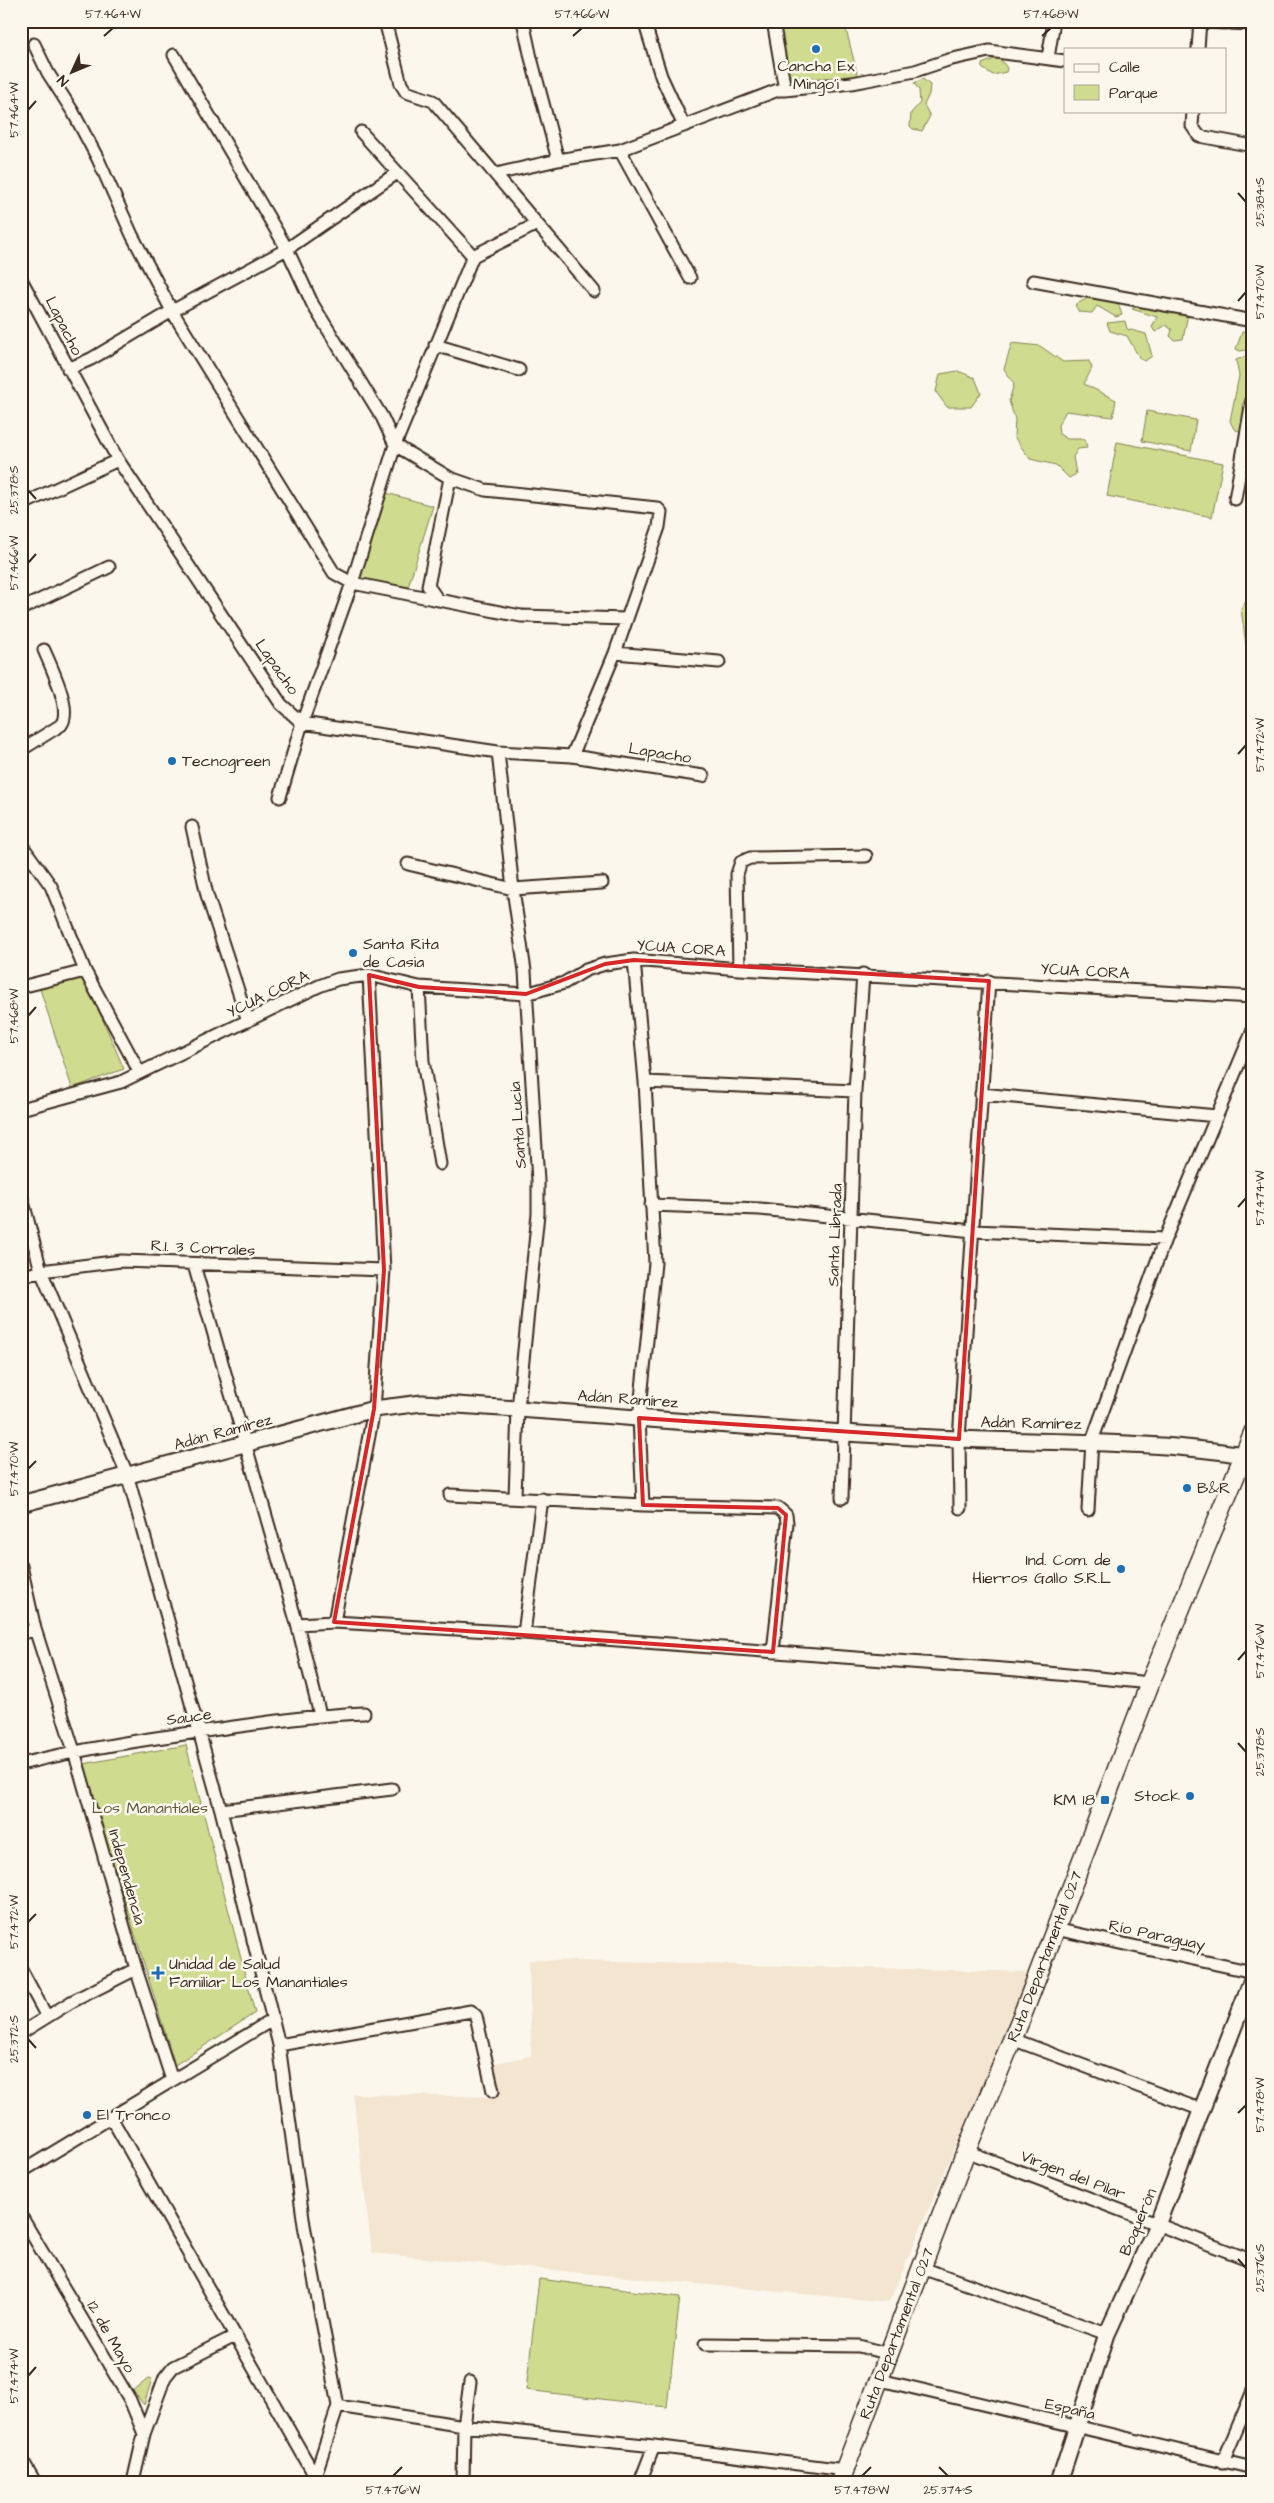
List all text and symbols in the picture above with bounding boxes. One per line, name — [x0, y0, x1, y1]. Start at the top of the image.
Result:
text: 57.464°W — [85, 6, 141, 23]
text: 57.466°W — [555, 6, 610, 23]
text: 57.468°W — [1024, 6, 1079, 23]
marker: Cancha Ex Mingo'i — [810, 43, 822, 55]
north arrow — [48, 48, 98, 98]
legend — [1064, 48, 1226, 112]
place label: Cancha Ex Mingo'i — [777, 55, 855, 96]
text: Calle — [1109, 57, 1140, 78]
text: N — [53, 70, 74, 90]
text: 57.464°W — [6, 82, 23, 138]
text: Parque — [1109, 83, 1158, 104]
text: 25.384°S — [1252, 177, 1269, 227]
text: 57.470°W — [1252, 264, 1269, 319]
street label: Lapacho — [40, 293, 88, 359]
text: 25.378°S — [6, 465, 23, 514]
text: 57.466°W — [6, 535, 23, 590]
street label: Lapacho — [250, 635, 304, 699]
text: 57.472°W — [1252, 717, 1269, 772]
street label: Lapacho — [627, 737, 693, 769]
place label: Tecnogreen — [182, 750, 270, 773]
marker: Tecnogreen — [166, 755, 178, 767]
place label: Santa Rita de Casia — [363, 933, 439, 973]
street label: YCUA CORA — [636, 934, 726, 962]
marker: Santa Rita de Casia — [347, 947, 359, 959]
street label: YCUA CORA — [1040, 958, 1130, 984]
street label: YCUA CORA — [223, 965, 313, 1023]
text: 57.468°W — [6, 988, 23, 1043]
street label: Santa Lucía — [504, 1081, 532, 1169]
text: 57.474°W — [1252, 1170, 1269, 1226]
street label: Santa Librada — [822, 1183, 848, 1287]
street label: R.I. 3 Corrales — [150, 1234, 256, 1262]
street label: Adán Ramírez — [577, 1385, 679, 1413]
street label: Adán Ramírez — [171, 1408, 275, 1456]
street label: Adán Ramírez — [980, 1411, 1082, 1435]
text: 57.470°W — [6, 1441, 23, 1496]
place label: B&R — [1197, 1477, 1231, 1499]
marker: B&R — [1181, 1482, 1193, 1494]
place label: Ind. Com. de Hierros Gallo S.R.L — [972, 1549, 1111, 1589]
marker: Ind. Com. de Hierros Gallo S.R.L — [1115, 1563, 1127, 1575]
text: 57.476°W — [1252, 1623, 1269, 1678]
street label: Sauce — [165, 1703, 213, 1731]
text: 25.378°S — [1252, 1727, 1269, 1776]
place label: Stock — [1134, 1785, 1180, 1807]
place label: KM 18 — [1053, 1789, 1095, 1811]
marker: Stock — [1184, 1790, 1196, 1802]
marker: KM 18 — [1099, 1794, 1111, 1806]
park label: Los Manantiales — [92, 1797, 208, 1819]
street label: Independencia — [103, 1827, 151, 1927]
street label: Ruta Departamental 027 — [1001, 1868, 1088, 2045]
text: 57.472°W — [6, 1894, 23, 1949]
street label: Río Paraguay — [1107, 1914, 1207, 1957]
place label: Unidad de Salud Familiar Los Manantiales — [169, 1953, 348, 1993]
marker: Unidad de Salud Familiar Los Manantiales — [151, 1966, 165, 1980]
text: 25.372°S — [6, 2015, 23, 2063]
text: 57.478°W — [1252, 2077, 1269, 2132]
place label: El Tronco — [97, 2104, 170, 2126]
marker: El Tronco — [81, 2109, 93, 2121]
street label: Virgen del Pilar — [1017, 2145, 1129, 2206]
street label: Boquerón — [1114, 2185, 1162, 2259]
street label: Ruta Departamental 027 — [854, 2244, 939, 2422]
text: 25.376°S — [1252, 2244, 1269, 2292]
street label: 12 de Mayo — [81, 2297, 141, 2378]
text: 57.474°W — [6, 2348, 23, 2404]
street label: España — [1043, 2393, 1097, 2425]
text: 57.476°W — [366, 2482, 421, 2499]
text: 57.478°W — [835, 2482, 890, 2499]
text: 25.374°S — [923, 2482, 973, 2499]

